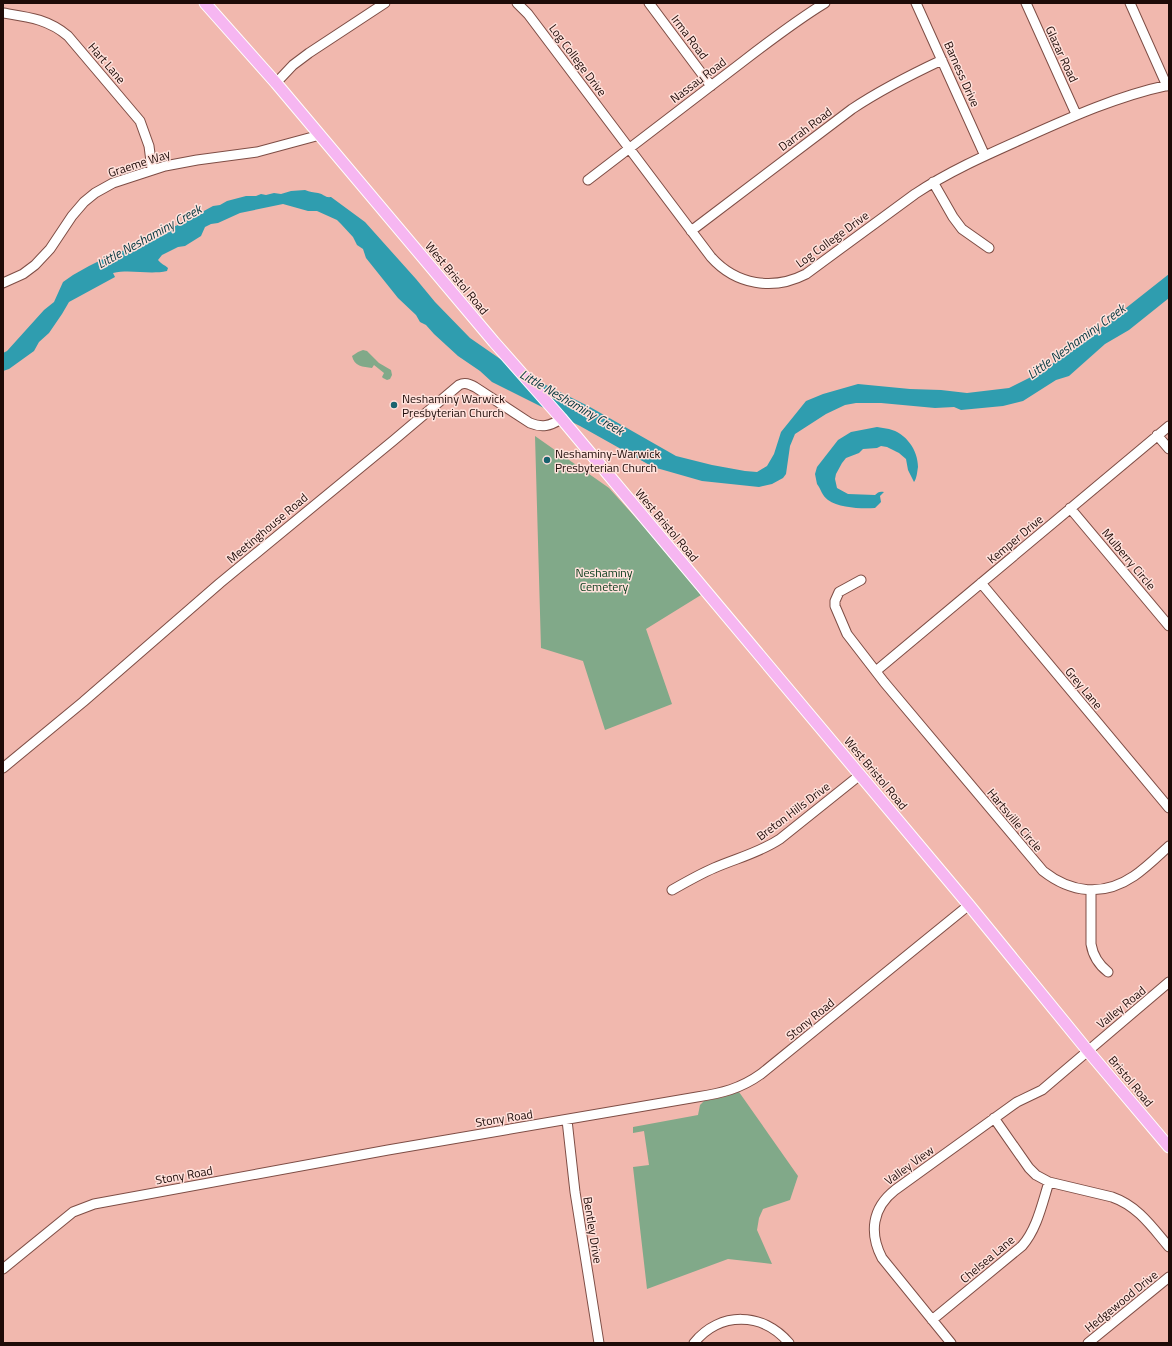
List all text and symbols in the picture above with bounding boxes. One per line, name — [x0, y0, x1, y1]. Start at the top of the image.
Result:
street label: Irma Road — [667, 11, 713, 63]
street label: Log College Drive — [544, 20, 612, 100]
street label: Glazar Road — [1041, 23, 1083, 85]
street label: Hart Lane — [84, 38, 130, 88]
street label: Barness Drive — [939, 38, 985, 110]
street label: Nassau Road — [666, 52, 730, 108]
street label: Darrah Road — [774, 102, 836, 156]
street label: Graeme Way — [105, 144, 173, 182]
water label: Little Neshaminy Creek — [93, 198, 207, 273]
street label: Log College Drive — [792, 206, 872, 272]
street label: West Bristol Road — [421, 237, 493, 319]
water label: Little Neshaminy Creek — [1023, 297, 1131, 384]
water label: Little Neshaminy Creek — [516, 364, 630, 441]
place label: Neshaminy Warwick Presbyterian Church — [402, 389, 505, 422]
marker: Neshaminy Warwick Presbyterian Church — [389, 400, 399, 410]
place label: Neshaminy-Warwick Presbyterian Church — [555, 444, 660, 477]
marker: Neshaminy-Warwick Presbyterian Church — [542, 455, 552, 465]
street label: West Bristol Road — [631, 484, 703, 566]
street label: Meetinghouse Road — [222, 488, 312, 568]
street label: Kemper Drive — [983, 510, 1047, 568]
street label: Mulberry Circle — [1097, 524, 1161, 594]
park label: Neshaminy Cemetery — [576, 563, 633, 596]
street label: Grey Lane — [1061, 663, 1107, 713]
street label: West Bristol Road — [840, 732, 912, 814]
street label: Breton Hills Drive — [752, 777, 834, 845]
street label: Hartsville Circle — [983, 784, 1047, 856]
street label: Valley Road — [1092, 981, 1150, 1033]
street label: Stony Road — [782, 993, 838, 1045]
street label: Bristol Road — [1104, 1051, 1158, 1111]
street label: Stony Road — [474, 1104, 534, 1132]
street label: Valley View — [880, 1140, 938, 1190]
street label: Stony Road — [154, 1161, 214, 1189]
street label: Bentley Drive — [578, 1195, 608, 1265]
street label: Chelsea Lane — [955, 1230, 1019, 1288]
street label: Hedgewood Drive — [1080, 1265, 1162, 1337]

